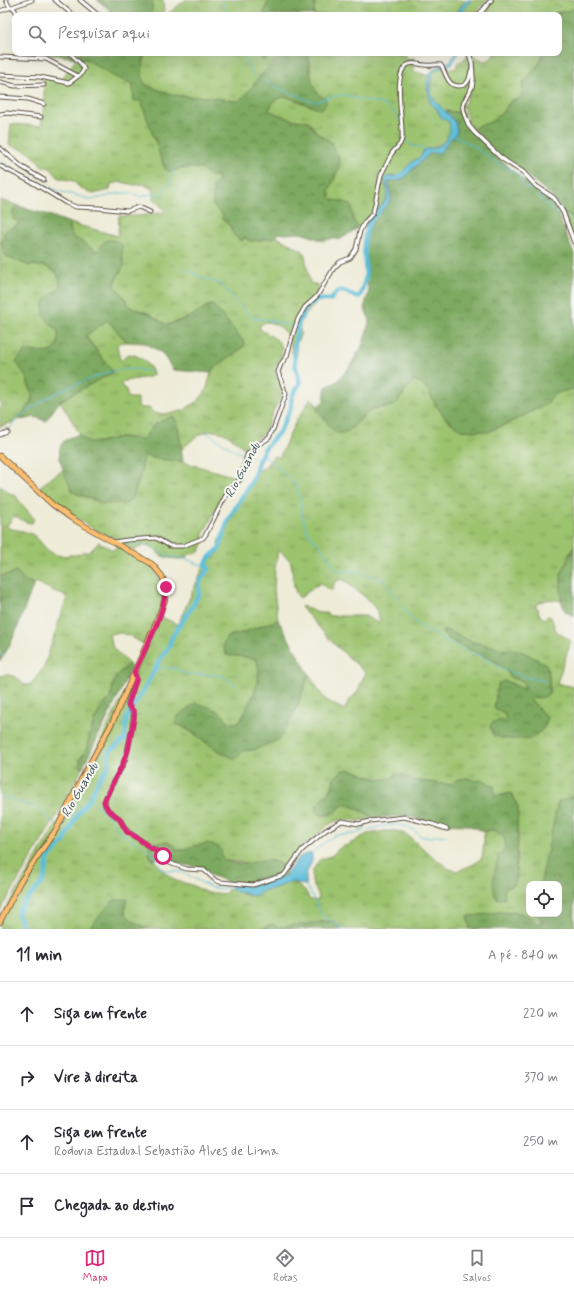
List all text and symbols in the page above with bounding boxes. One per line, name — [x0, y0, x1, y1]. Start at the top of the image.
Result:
search box — [12, 12, 562, 56]
icon: search — [26, 23, 48, 45]
text: Pesquisar aqui — [58, 24, 150, 44]
water label: Rio Guandu — [221, 439, 265, 501]
route end — [157, 578, 175, 596]
water label: Rio Guandu — [57, 759, 103, 820]
route start — [154, 847, 172, 865]
map controls — [526, 881, 562, 917]
button: locate — [526, 881, 562, 917]
text: 11 min — [16, 944, 62, 966]
text: A pé · 840 m — [488, 947, 558, 964]
icon: ahead — [16, 1003, 38, 1025]
text: Siga em frente — [54, 1004, 147, 1024]
text: 220 m — [523, 1005, 558, 1022]
icon: right — [16, 1067, 38, 1089]
text: Vire à direita — [54, 1068, 138, 1088]
text: 370 m — [524, 1069, 558, 1086]
text: Siga em frente — [54, 1123, 147, 1143]
icon: ahead — [16, 1131, 38, 1153]
text: 250 m — [523, 1133, 558, 1150]
text: Rodovia Estadual Sebastião Alves de Lima — [54, 1143, 279, 1160]
icon: arrive — [16, 1195, 38, 1217]
text: Chegada ao destino — [54, 1196, 174, 1216]
tab: Mapa — [83, 1247, 108, 1285]
tab: Rotas — [273, 1247, 297, 1285]
tab: Salvos — [463, 1247, 491, 1285]

